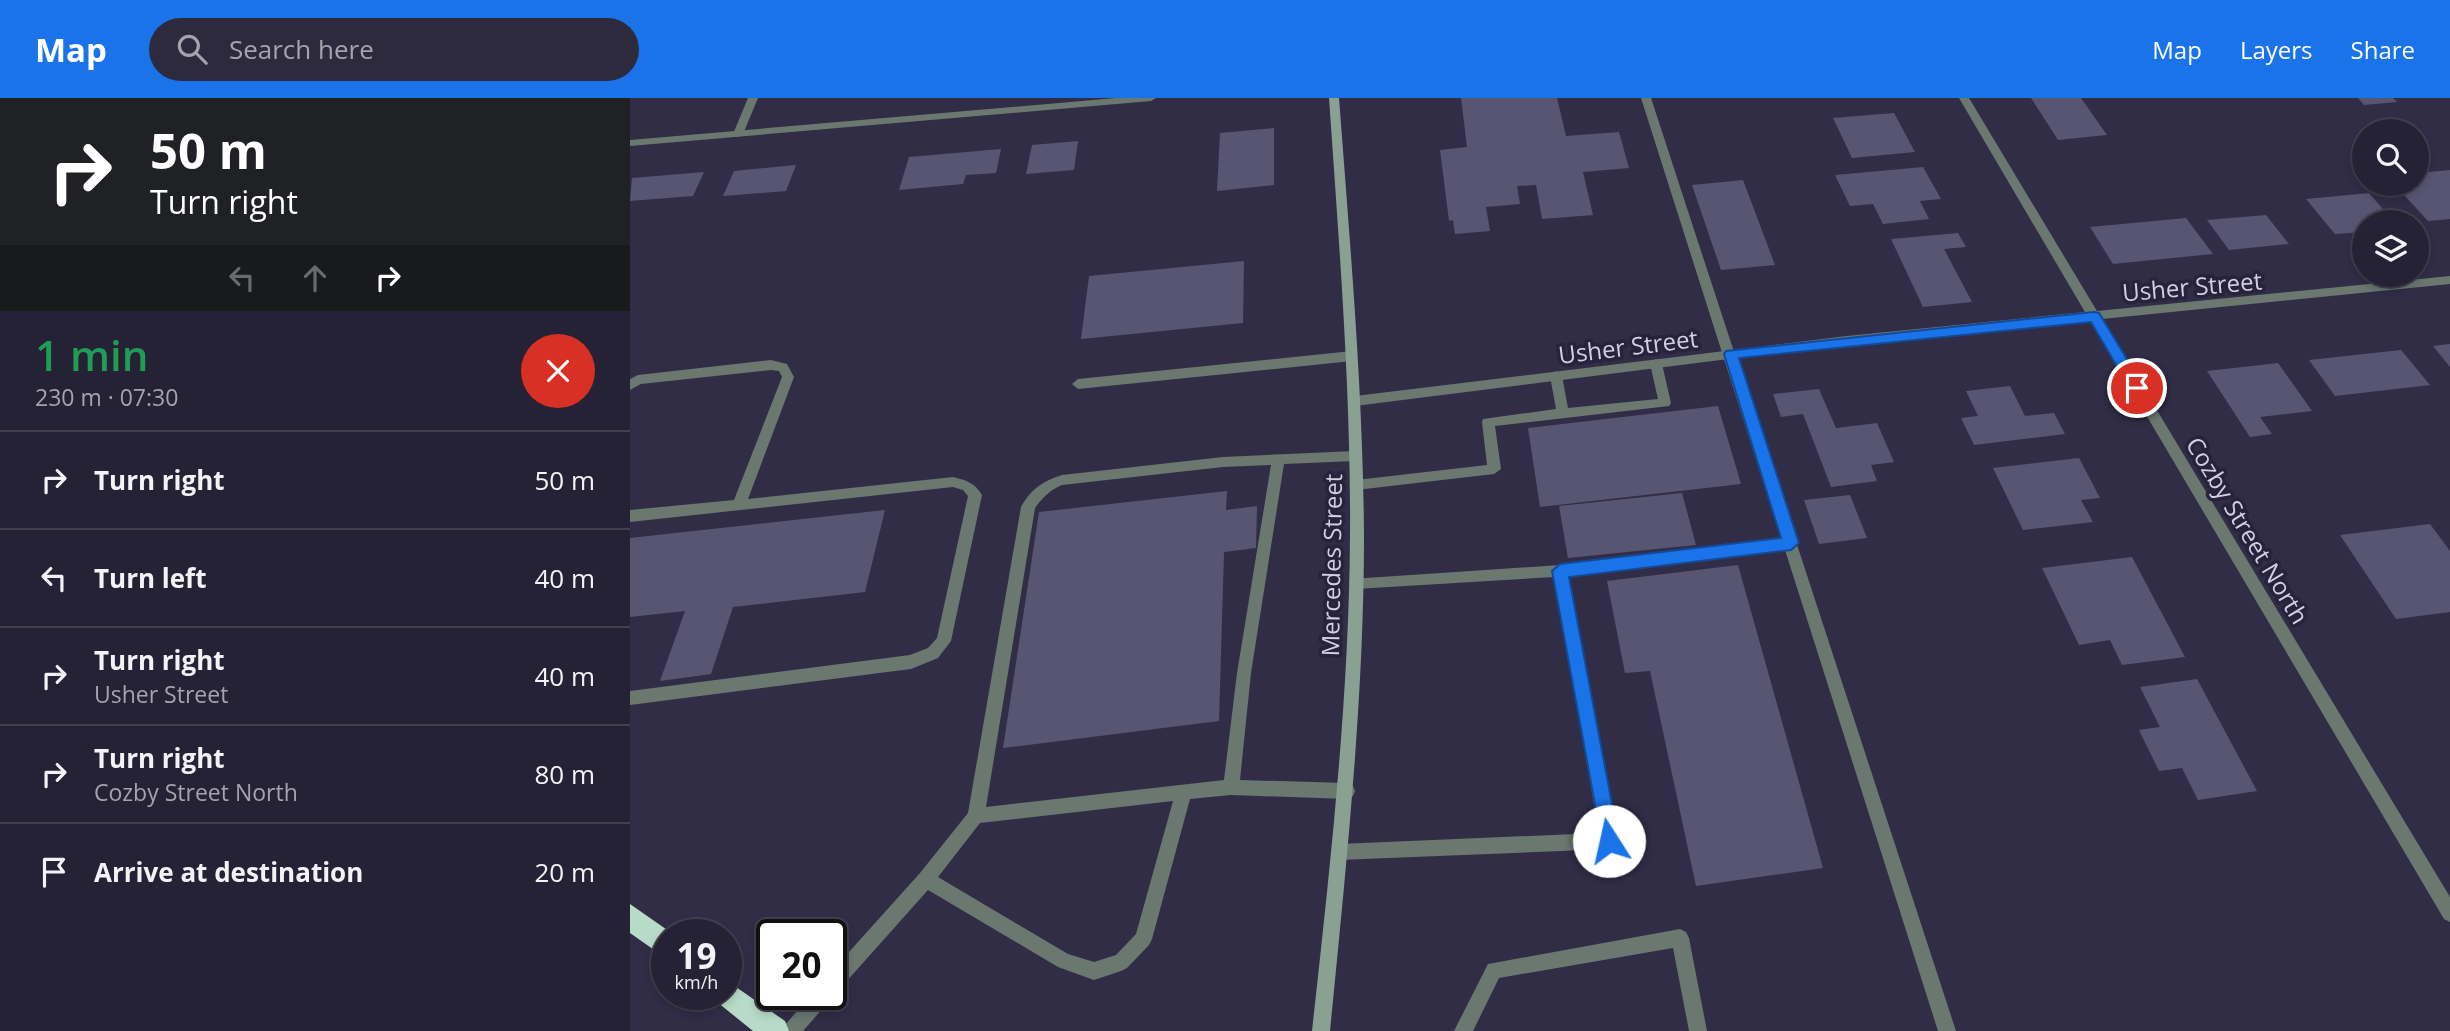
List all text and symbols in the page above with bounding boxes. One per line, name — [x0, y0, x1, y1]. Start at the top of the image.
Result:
search box — [149, 18, 639, 81]
text: Map — [35, 27, 107, 72]
icon: search — [173, 30, 211, 68]
text: Search here — [229, 31, 374, 67]
text: Map — [2152, 33, 2202, 66]
text: Layers — [2240, 33, 2313, 66]
text: Share — [2351, 33, 2415, 66]
text: 50 m — [150, 117, 267, 183]
map controls — [2352, 119, 2429, 287]
button: search — [2352, 119, 2429, 196]
icon: right — [35, 126, 126, 217]
text: Turn right — [150, 180, 298, 223]
button: layers — [2352, 210, 2429, 287]
icon: left — [223, 259, 261, 297]
icon: ahead — [296, 259, 334, 297]
icon: right — [369, 259, 407, 297]
street label: Usher Street — [2121, 263, 2263, 309]
street label: Usher Street — [1556, 321, 1700, 371]
text: 1 min — [35, 326, 148, 383]
button: close — [521, 334, 595, 408]
pin — [2107, 358, 2167, 418]
icon: arrive — [2118, 369, 2156, 407]
text: 230 m · 07:30 — [35, 381, 178, 413]
street label: Cozby Street North — [2179, 430, 2317, 630]
icon: right — [35, 461, 73, 499]
text: Turn right — [94, 462, 225, 498]
text: 50 m — [534, 462, 595, 498]
street label: Mercedes Street — [1313, 473, 1349, 657]
icon: left — [35, 559, 73, 597]
text: Turn left — [94, 560, 206, 596]
text: 40 m — [534, 560, 595, 596]
text: Turn right — [94, 642, 225, 678]
icon: right — [35, 657, 73, 695]
text: 40 m — [534, 658, 595, 694]
text: Usher Street — [94, 678, 228, 710]
text: Turn right — [94, 740, 225, 776]
icon: right — [35, 755, 73, 793]
text: 80 m — [534, 756, 595, 792]
text: Cozby Street North — [94, 776, 298, 808]
position arrow — [1572, 804, 1646, 878]
icon: arrive — [35, 853, 73, 891]
text: Arrive at destination — [94, 854, 363, 890]
text: 20 m — [534, 854, 595, 890]
speed limit sign: 20 — [756, 919, 847, 1010]
text: 19 — [676, 932, 717, 979]
text: km/h — [675, 970, 718, 994]

